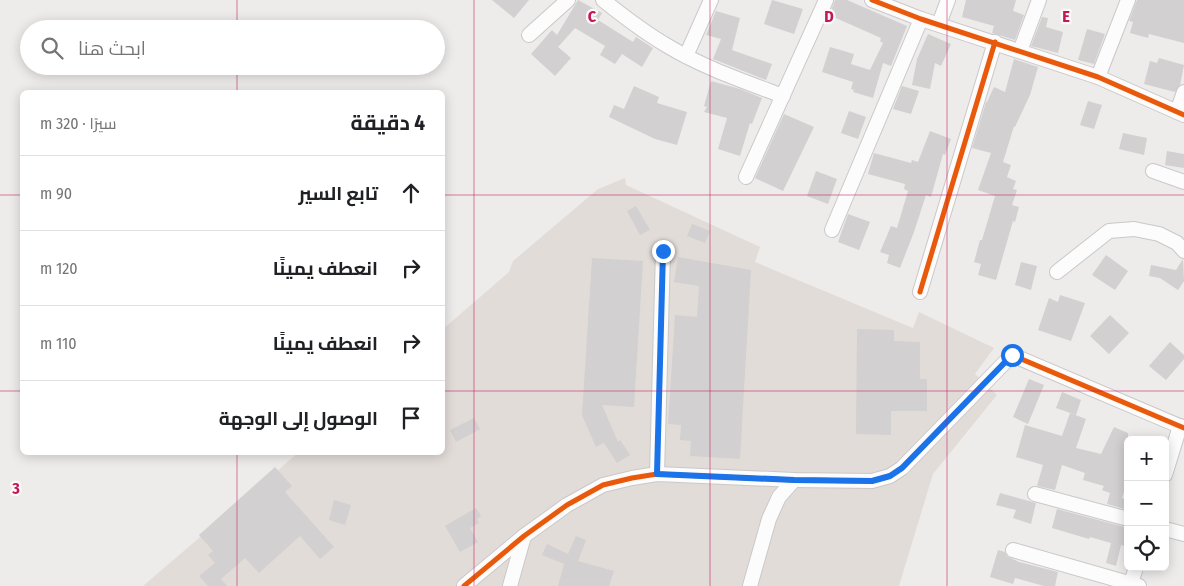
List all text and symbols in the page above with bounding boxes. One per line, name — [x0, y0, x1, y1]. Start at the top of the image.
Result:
text: C — [588, 7, 597, 26]
text: D — [824, 7, 834, 26]
text: E — [1062, 7, 1070, 26]
search box — [20, 20, 445, 75]
icon: search — [38, 34, 66, 62]
text: ابحث هنا — [78, 37, 146, 60]
text: 4 دقيقة — [350, 110, 425, 136]
text: سيرًا · 320 m — [40, 114, 117, 133]
icon: ahead — [397, 179, 425, 207]
text: تابع السير — [299, 182, 378, 205]
text: 90 m — [40, 184, 72, 203]
route end — [652, 240, 675, 263]
icon: right — [397, 254, 425, 282]
text: انعطف يمينًا — [273, 257, 378, 280]
text: 120 m — [40, 259, 78, 278]
icon: right — [397, 329, 425, 357]
text: انعطف يمينًا — [273, 332, 378, 355]
text: 110 m — [40, 334, 77, 353]
route start — [1001, 344, 1024, 367]
icon: arrive — [397, 404, 425, 432]
text: الوصول إلى الوجهة — [219, 407, 378, 430]
map controls — [1124, 436, 1169, 571]
button: + — [1124, 436, 1169, 481]
text: 3 — [11, 479, 20, 498]
button: − — [1124, 481, 1169, 526]
button: locate — [1124, 526, 1169, 571]

